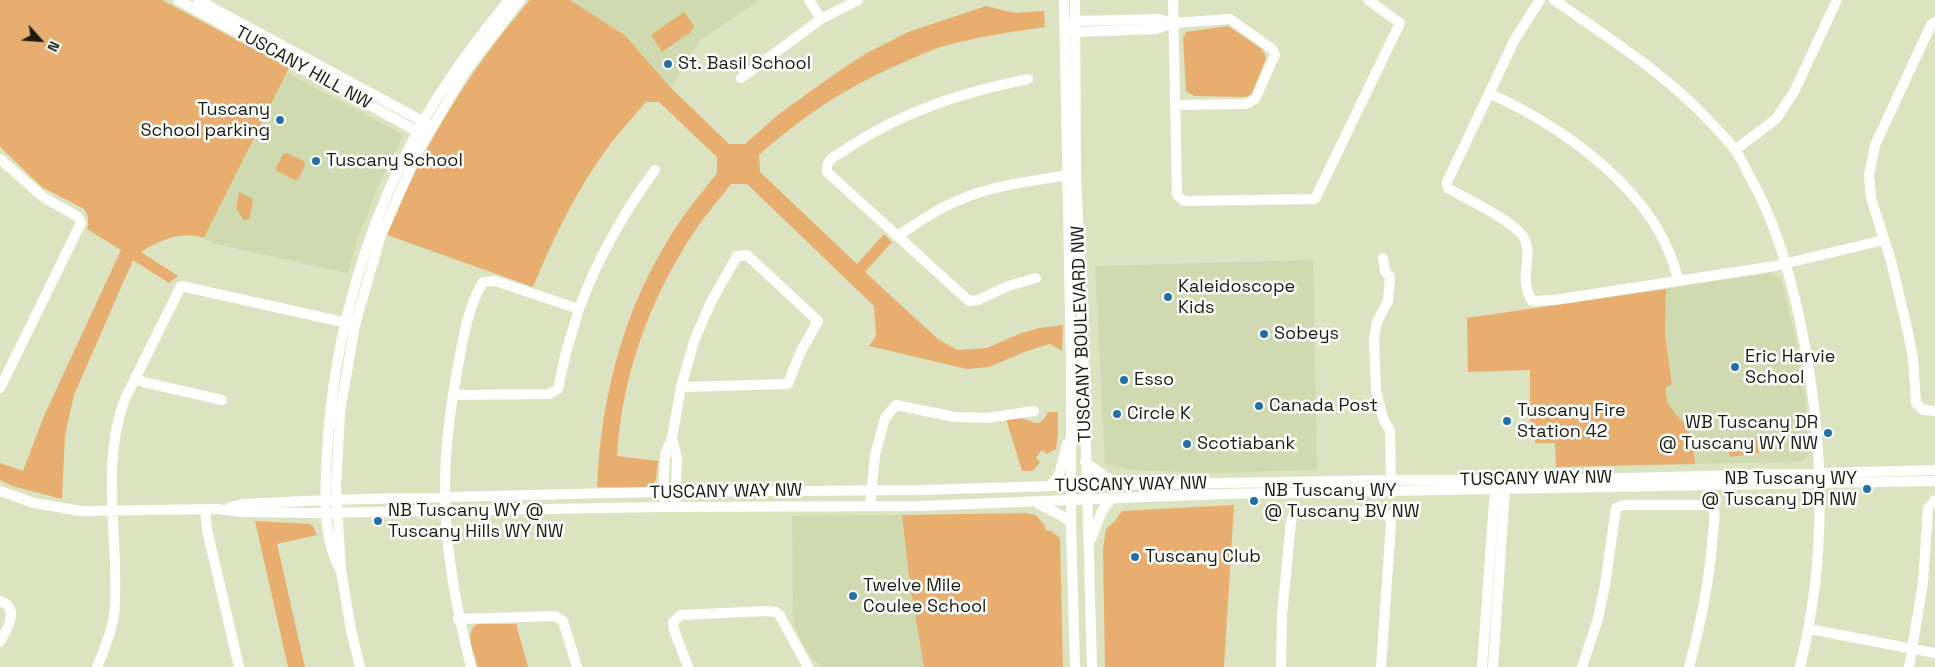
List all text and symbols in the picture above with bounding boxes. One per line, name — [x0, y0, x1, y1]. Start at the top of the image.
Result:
north arrow — [15, 15, 65, 65]
street label: TUSCANY HILL NW — [231, 22, 375, 114]
text: N — [43, 38, 64, 55]
place label: St. Basil School — [678, 53, 811, 75]
marker: St. Basil School — [662, 58, 674, 70]
place label: Tuscany School parking — [140, 99, 270, 142]
marker: Tuscany School parking — [274, 114, 286, 126]
place label: Tuscany School — [326, 150, 463, 172]
marker: Tuscany School — [310, 155, 322, 167]
street label: TUSCANY BOULEVARD NW — [1067, 225, 1097, 443]
place label: Kaleidoscope Kids — [1178, 276, 1295, 318]
marker: Kaleidoscope Kids — [1162, 291, 1174, 303]
place label: Sobeys — [1274, 323, 1339, 345]
marker: Sobeys — [1258, 328, 1270, 340]
place label: Eric Harvie School — [1745, 346, 1835, 388]
marker: Eric Harvie School — [1729, 361, 1741, 373]
place label: Esso — [1134, 369, 1174, 391]
marker: Esso — [1118, 374, 1130, 386]
place label: Canada Post — [1269, 395, 1378, 417]
marker: Canada Post — [1253, 400, 1265, 412]
place label: Tuscany Fire Station 42 — [1517, 400, 1626, 442]
place label: Circle K — [1127, 403, 1191, 425]
marker: Circle K — [1111, 408, 1123, 420]
place label: WB Tuscany DR @ Tuscany WY NW — [1659, 412, 1818, 454]
marker: Tuscany Fire Station 42 — [1501, 415, 1513, 427]
marker: WB Tuscany DR @ Tuscany WY NW — [1822, 427, 1834, 439]
place label: Scotiabank — [1197, 433, 1295, 455]
marker: Scotiabank — [1181, 438, 1193, 450]
street label: TUSCANY WAY NW — [1460, 467, 1612, 491]
place label: NB Tuscany WY @ Tuscany DR NW — [1701, 468, 1857, 510]
street label: TUSCANY WAY NW — [1055, 473, 1207, 497]
street label: TUSCANY WAY NW — [650, 480, 802, 504]
place label: NB Tuscany WY @ Tuscany BV NW — [1264, 480, 1419, 522]
marker: NB Tuscany WY @ Tuscany DR NW — [1861, 483, 1873, 495]
marker: NB Tuscany WY @ Tuscany BV NW — [1248, 495, 1260, 507]
place label: NB Tuscany WY @ Tuscany Hills WY NW — [388, 500, 564, 542]
marker: NB Tuscany WY @ Tuscany Hills WY NW — [372, 515, 384, 527]
place label: Tuscany Club — [1145, 546, 1261, 568]
marker: Tuscany Club — [1129, 551, 1141, 563]
place label: Twelve Mile Coulee School — [863, 575, 987, 618]
marker: Twelve Mile Coulee School — [847, 590, 859, 602]

